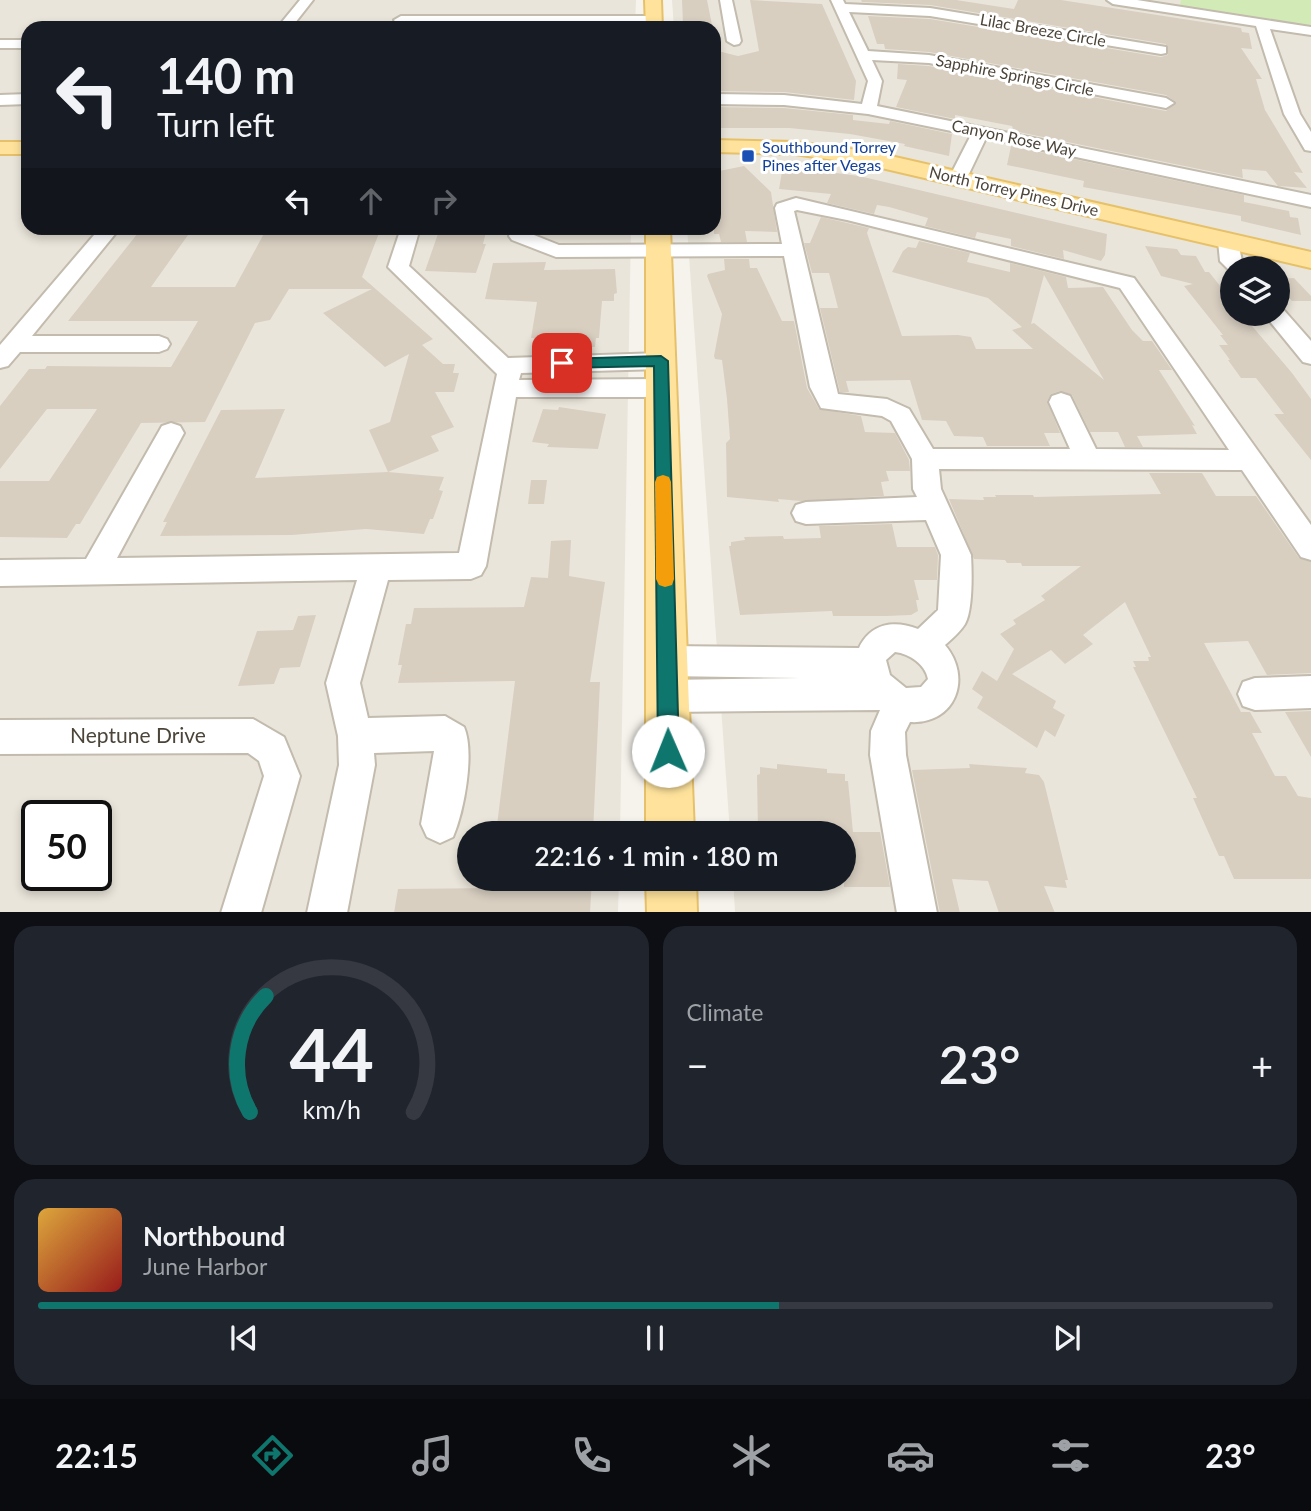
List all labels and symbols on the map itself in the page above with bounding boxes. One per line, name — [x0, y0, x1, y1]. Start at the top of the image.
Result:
street label: Lilac Breeze Circle — [979, 9, 1108, 50]
street label: Sapphire Springs Circle — [934, 50, 1096, 99]
street label: Canyon Rose Way — [950, 115, 1079, 160]
place label: Southbound Torrey Pines after Vegas — [762, 137, 897, 174]
marker: Southbound Torrey Pines after Vegas — [740, 148, 756, 164]
street label: North Torrey Pines Drive — [928, 162, 1101, 219]
pin — [532, 333, 592, 393]
position arrow — [631, 714, 705, 788]
street label: Neptune Drive — [70, 722, 206, 747]
speed limit sign: 50 — [21, 800, 112, 891]

